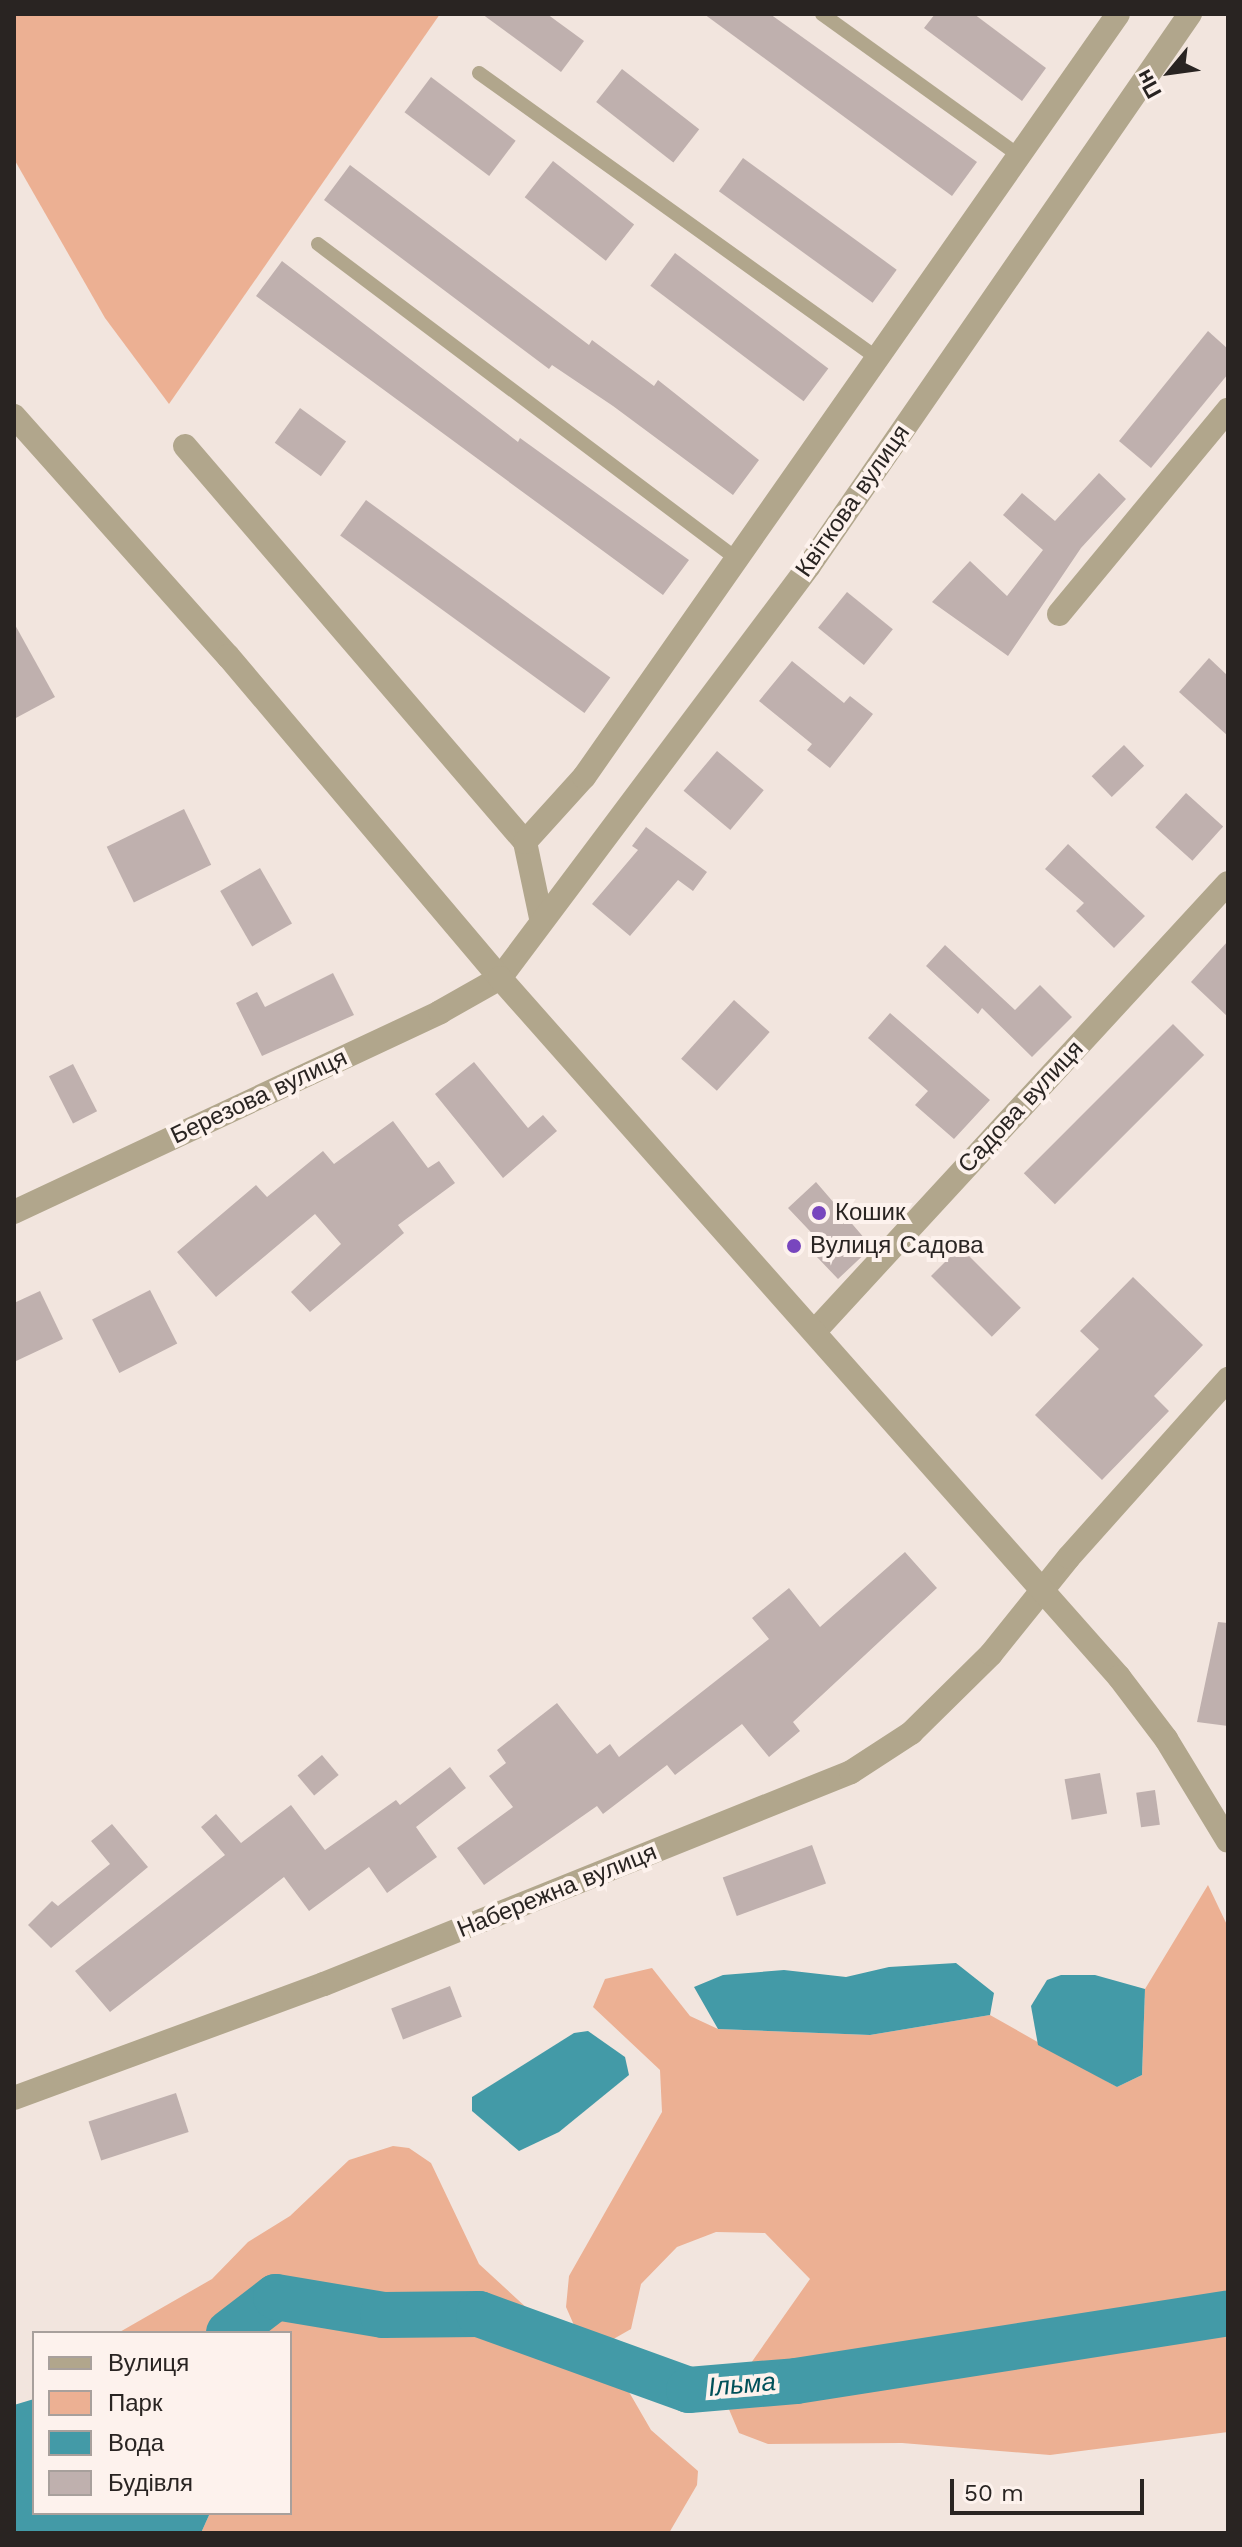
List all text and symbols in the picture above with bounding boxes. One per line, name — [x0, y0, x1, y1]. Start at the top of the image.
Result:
north arrow — [1130, 32, 1210, 112]
text: Пн — [1131, 65, 1167, 103]
street label: Квіткова вулиця — [790, 419, 916, 583]
street label: Садова вулиця — [952, 1035, 1090, 1179]
street label: Березова вулиця — [166, 1044, 352, 1150]
place label: Кошик — [835, 1199, 905, 1227]
marker: Кошик — [810, 1204, 828, 1222]
place label: Вулиця Садова — [810, 1232, 984, 1260]
marker: Вулиця Садова — [785, 1237, 803, 1255]
street label: Набережна вулиця — [453, 1838, 661, 1944]
legend — [32, 2331, 292, 2515]
text: Вулиця — [108, 2349, 189, 2377]
water label: Ільма — [707, 2367, 777, 2403]
text: Парк — [108, 2389, 162, 2417]
text: Вода — [108, 2429, 164, 2457]
scale bar — [954, 2463, 1148, 2513]
text: Будівля — [108, 2469, 193, 2497]
text: 50 m — [964, 2479, 1024, 2507]

